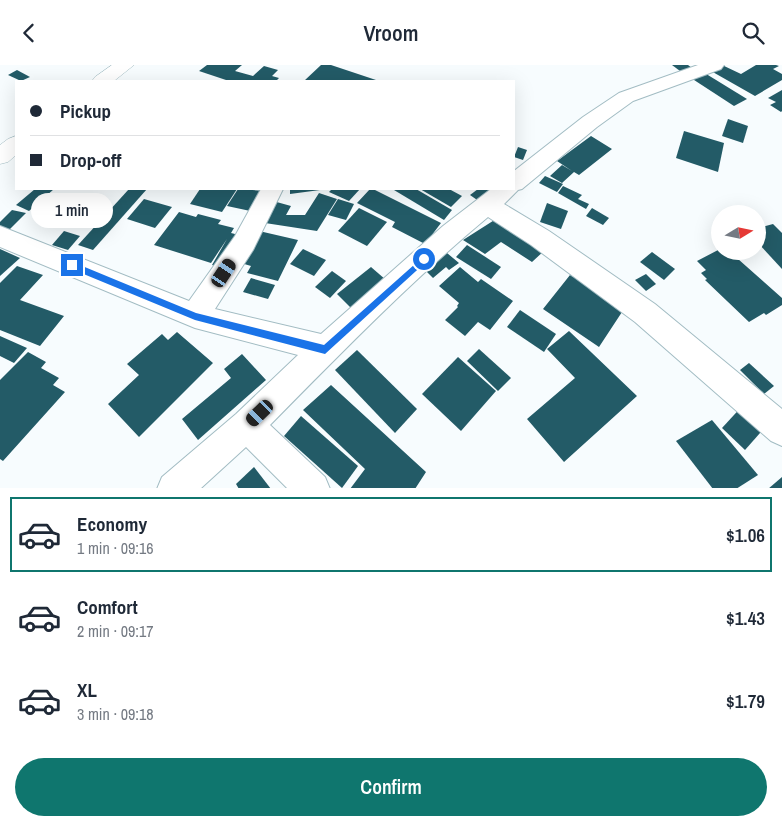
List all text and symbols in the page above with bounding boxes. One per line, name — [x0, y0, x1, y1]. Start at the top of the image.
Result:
text: Vroom — [364, 18, 418, 48]
icon: back — [15, 19, 43, 47]
icon: search — [739, 19, 767, 47]
text: Pickup — [60, 98, 111, 124]
text: Drop-off — [60, 147, 121, 173]
callout: 1 min — [31, 193, 113, 227]
text: 1 min — [55, 199, 89, 221]
north arrow — [711, 205, 766, 260]
map controls — [711, 205, 766, 260]
route start — [413, 248, 435, 270]
route end — [61, 254, 83, 276]
car — [209, 256, 238, 290]
car — [243, 397, 276, 429]
text: Economy — [77, 511, 147, 537]
icon: car — [17, 512, 62, 557]
text: $1.06 — [726, 522, 765, 548]
text: 1 min · 09:16 — [77, 537, 154, 559]
text: Comfort — [77, 594, 138, 620]
icon: car — [17, 595, 62, 640]
text: $1.43 — [726, 605, 765, 631]
text: 2 min · 09:17 — [77, 620, 154, 642]
text: XL — [77, 677, 97, 703]
icon: car — [17, 678, 62, 723]
text: $1.79 — [726, 688, 765, 714]
text: 3 min · 09:18 — [77, 703, 154, 725]
button: Confirm — [15, 758, 767, 816]

